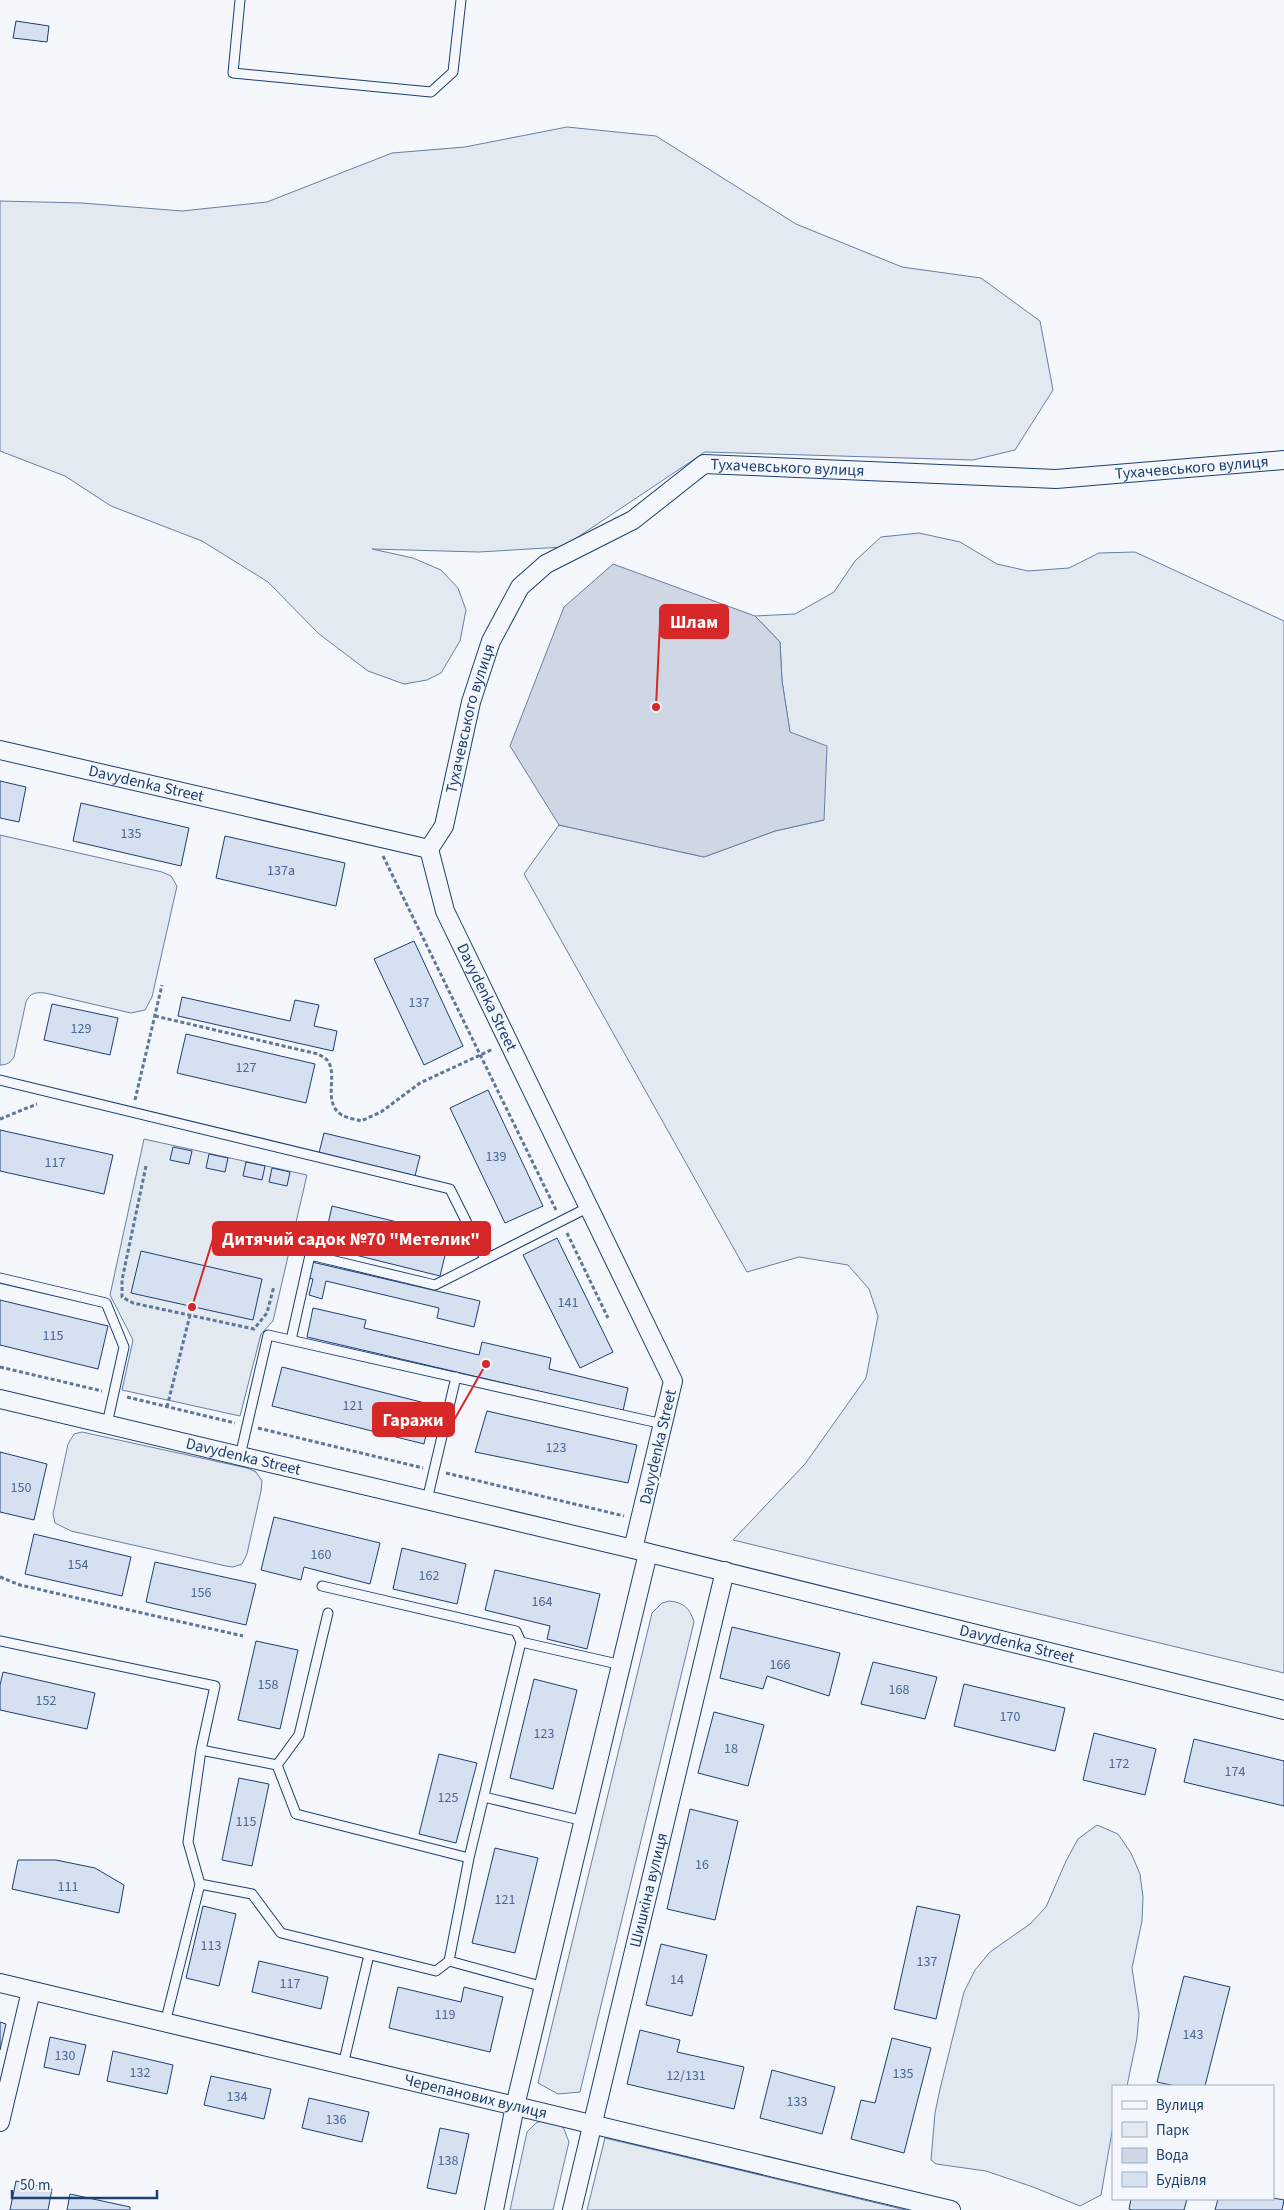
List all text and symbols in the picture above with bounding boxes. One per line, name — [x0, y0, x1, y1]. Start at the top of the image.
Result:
street label: Тухачевського вулиця — [1114, 450, 1269, 485]
street label: Тухачевського вулиця — [710, 453, 865, 482]
callout: Шлам — [660, 605, 728, 638]
text: Шлам — [670, 610, 718, 635]
street label: Тухачевського вулиця — [440, 641, 500, 796]
street label: Davydenka Street — [86, 760, 206, 808]
house number: 135 — [121, 824, 141, 844]
house number: 137а — [267, 861, 295, 881]
street label: Davydenka Street — [451, 940, 523, 1056]
house number: 137 — [409, 993, 429, 1013]
house number: 129 — [71, 1019, 91, 1039]
house number: 127 — [236, 1058, 256, 1078]
house number: 139 — [486, 1147, 506, 1167]
house number: 117 — [45, 1153, 65, 1173]
callout: Дитячий садок №70 "Метелик" — [213, 1222, 490, 1255]
text: Дитячий садок №70 "Метелик" — [222, 1227, 480, 1252]
house number: 141 — [558, 1293, 578, 1313]
house number: 115 — [43, 1326, 63, 1346]
street label: Davydenka Street — [634, 1387, 682, 1507]
house number: 121 — [343, 1396, 363, 1416]
callout: Гаражи — [373, 1403, 454, 1436]
text: Гаражи — [382, 1408, 444, 1433]
street label: Davydenka Street — [184, 1432, 304, 1481]
house number: 123 — [546, 1438, 566, 1458]
house number: 150 — [11, 1478, 31, 1498]
house number: 160 — [311, 1545, 331, 1565]
house number: 154 — [68, 1555, 88, 1575]
house number: 162 — [419, 1566, 439, 1586]
house number: 156 — [191, 1583, 211, 1603]
house number: 164 — [532, 1592, 552, 1612]
street label: Davydenka Street — [957, 1619, 1077, 1669]
house number: 166 — [770, 1655, 790, 1675]
house number: 158 — [258, 1675, 278, 1695]
house number: 168 — [889, 1680, 909, 1700]
house number: 152 — [36, 1691, 56, 1711]
house number: 170 — [1000, 1707, 1020, 1727]
house number: 123 — [534, 1724, 554, 1744]
house number: 18 — [724, 1739, 738, 1759]
house number: 172 — [1109, 1754, 1129, 1774]
house number: 174 — [1225, 1762, 1245, 1782]
house number: 125 — [438, 1788, 458, 1808]
house number: 115 — [236, 1812, 256, 1832]
street label: Шишкiна вулиця — [624, 1830, 673, 1950]
house number: 16 — [695, 1855, 709, 1875]
house number: 111 — [58, 1877, 78, 1897]
house number: 121 — [495, 1890, 515, 1910]
house number: 113 — [201, 1936, 221, 1956]
house number: 137 — [917, 1952, 937, 1972]
house number: 14 — [670, 1970, 684, 1990]
house number: 117 — [280, 1974, 300, 1994]
house number: 119 — [435, 2005, 455, 2025]
house number: 143 — [1183, 2025, 1203, 2045]
house number: 130 — [55, 2046, 75, 2066]
house number: 132 — [130, 2063, 150, 2083]
house number: 135 — [893, 2064, 913, 2084]
house number: 12/131 — [666, 2066, 706, 2086]
street label: Черепанових вулиця — [402, 2069, 550, 2124]
legend — [1112, 2085, 1274, 2200]
house number: 134 — [227, 2087, 247, 2107]
house number: 133 — [787, 2092, 807, 2112]
text: Вулиця — [1156, 2095, 1204, 2116]
house number: 136 — [326, 2110, 346, 2130]
text: Парк — [1156, 2120, 1190, 2141]
text: Вода — [1156, 2145, 1189, 2166]
house number: 138 — [438, 2151, 458, 2171]
scale bar — [12, 2168, 158, 2200]
text: Будівля — [1156, 2170, 1206, 2191]
text: 50 m — [20, 2175, 50, 2196]

